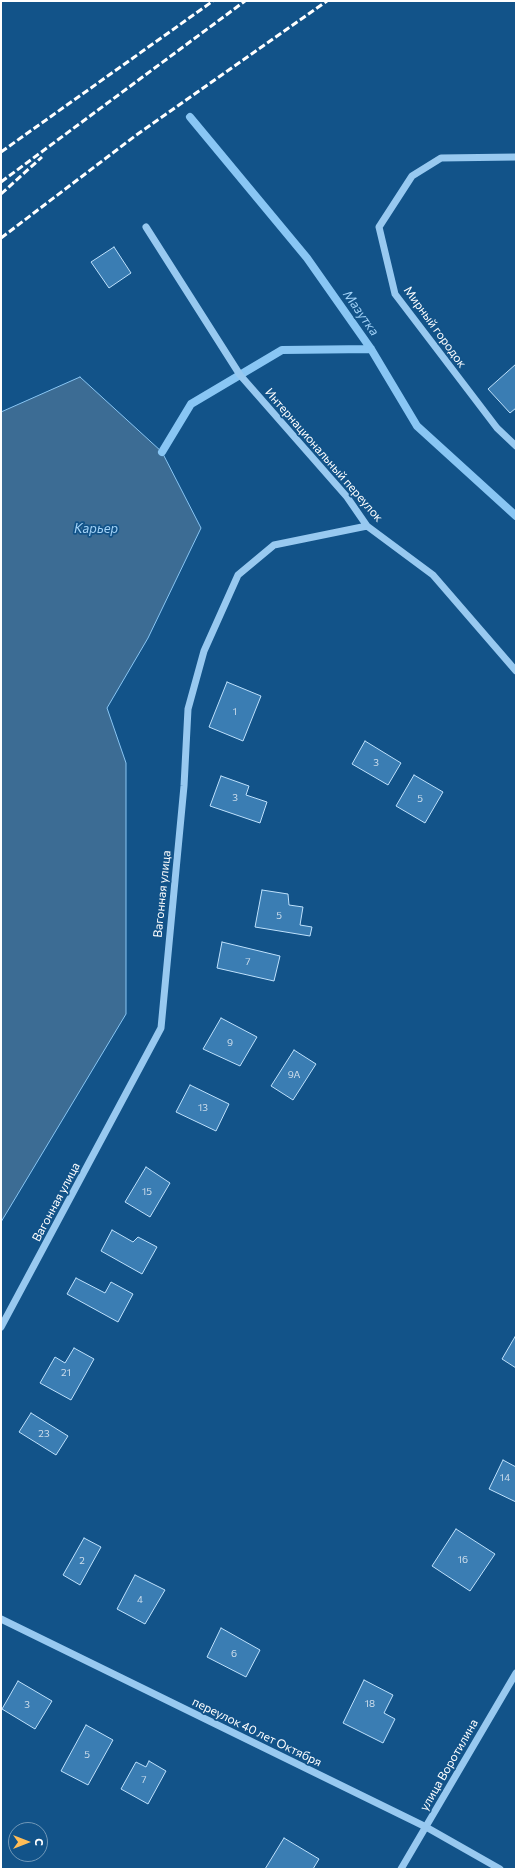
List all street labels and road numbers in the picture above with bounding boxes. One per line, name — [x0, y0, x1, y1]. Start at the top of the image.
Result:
street label: Мирный городок — [401, 283, 469, 371]
street label: Интернациональный переулок — [262, 385, 386, 525]
street label: Вагонная улица — [150, 850, 174, 938]
street label: Вагонная улица — [29, 1160, 83, 1244]
street label: переулок 40 лет Октября — [190, 1694, 324, 1770]
street label: улица Воротилина — [417, 1717, 481, 1813]

